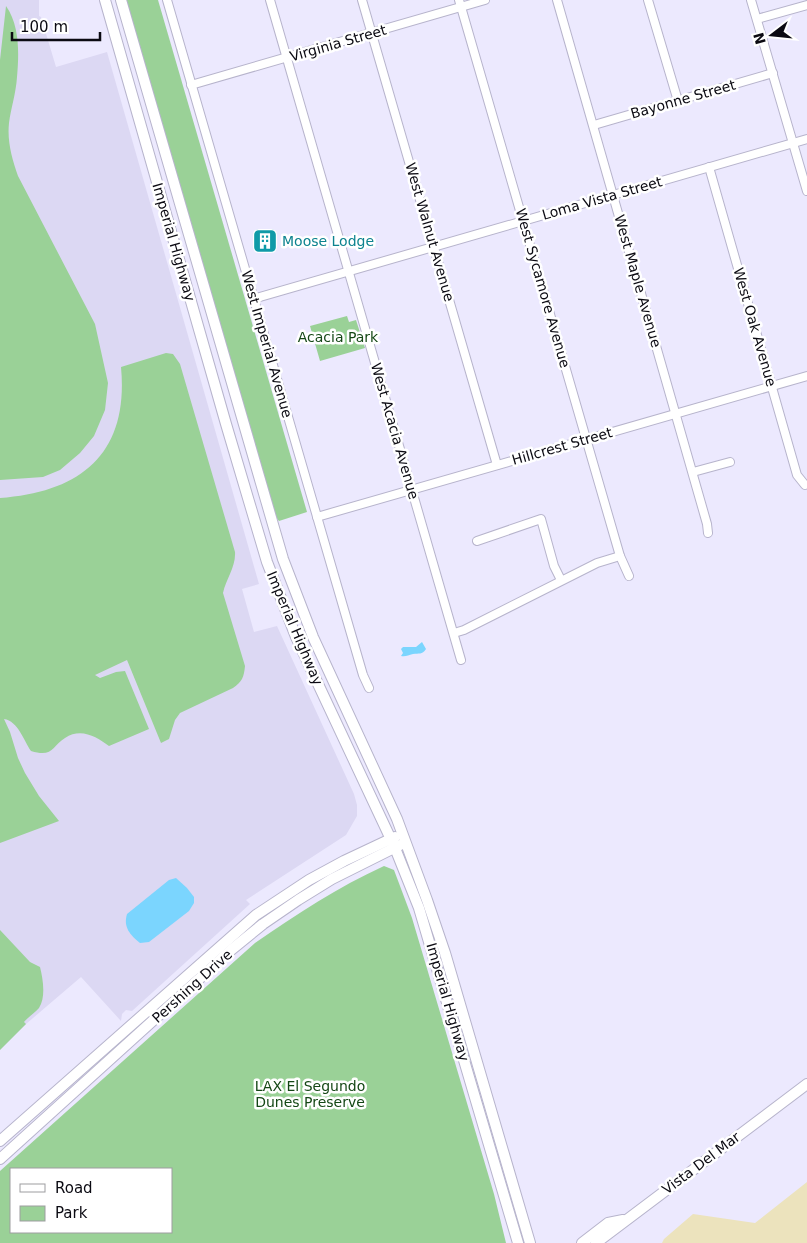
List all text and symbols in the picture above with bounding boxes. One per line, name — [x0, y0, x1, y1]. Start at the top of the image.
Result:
scale bar — [12, 10, 100, 42]
north arrow — [747, 10, 797, 60]
text: 100 m — [20, 18, 68, 36]
street label: Virginia Street — [288, 21, 389, 64]
text: N — [750, 31, 769, 46]
street label: Bayonne Street — [629, 76, 738, 122]
street label: West Walnut Avenue — [402, 161, 458, 303]
street label: Loma Vista Street — [540, 173, 664, 223]
street label: Imperial Highway — [149, 181, 199, 303]
street label: West Sycamore Avenue — [513, 206, 573, 370]
street label: West Maple Avenue — [611, 213, 665, 349]
building icon: Moose Lodge — [252, 228, 278, 254]
place label: Moose Lodge — [282, 233, 374, 249]
street label: West Oak Avenue — [730, 266, 780, 388]
street label: West Imperial Avenue — [238, 268, 296, 420]
park label: Acacia Park — [298, 329, 379, 345]
street label: West Acacia Avenue — [368, 361, 422, 501]
street label: Hillcrest Street — [510, 424, 615, 468]
street label: Imperial Highway — [264, 569, 326, 687]
street label: Imperial Highway — [423, 941, 473, 1063]
street label: Pershing Drive — [149, 946, 235, 1026]
park label: LAX El Segundo Dunes Preserve — [255, 1078, 365, 1110]
street label: Vista Del Mar — [659, 1128, 743, 1197]
legend — [10, 1168, 172, 1233]
text: Road — [55, 1179, 93, 1197]
text: Park — [55, 1204, 88, 1222]

